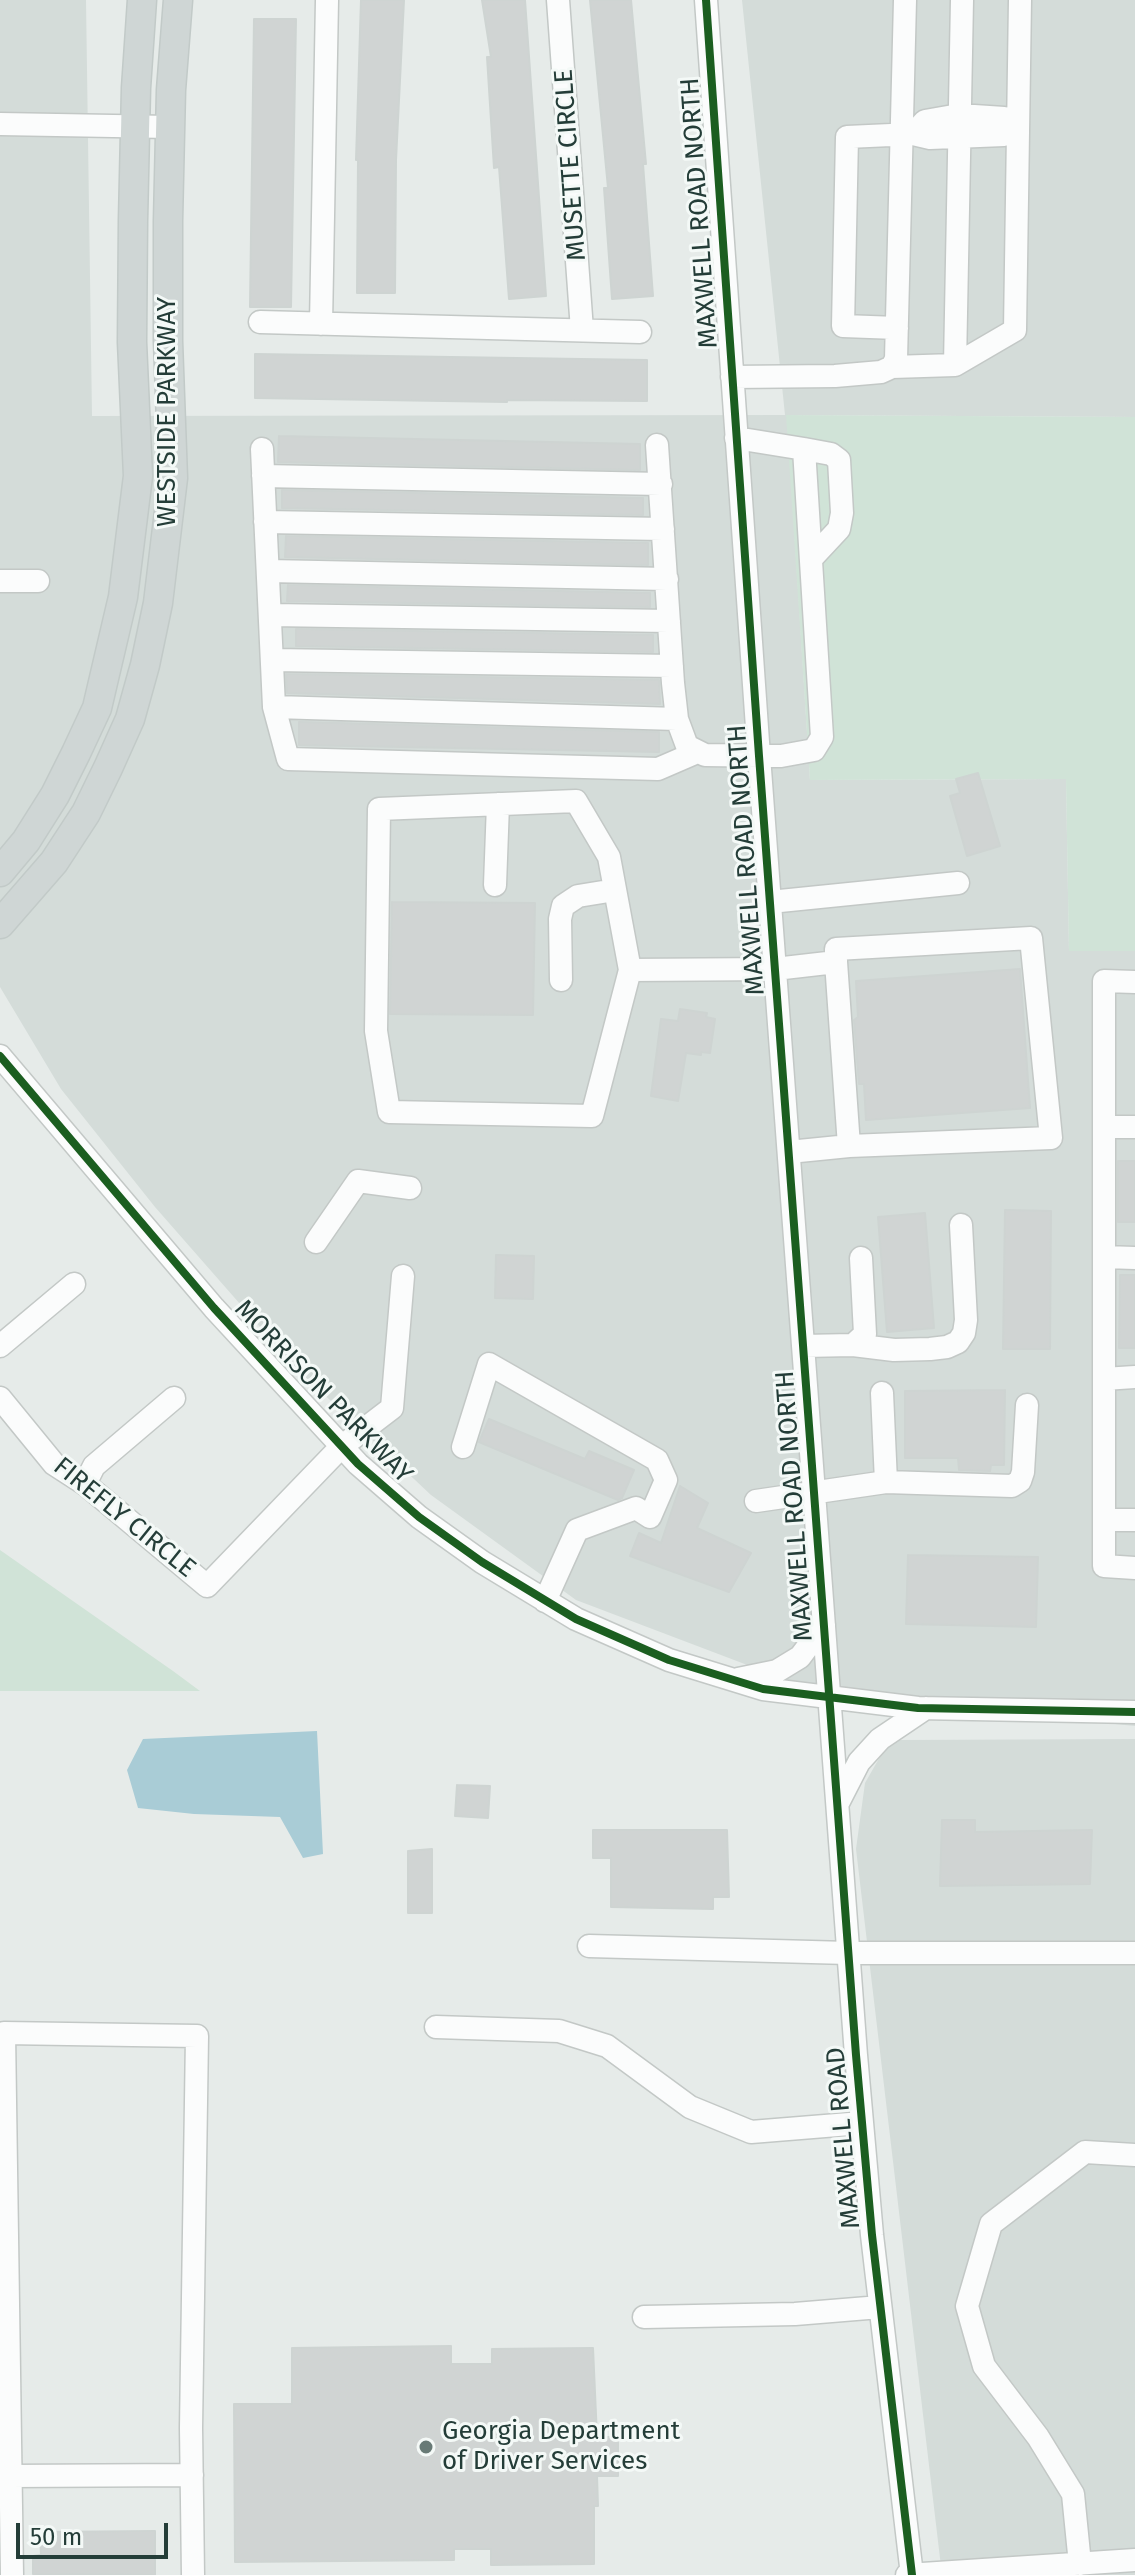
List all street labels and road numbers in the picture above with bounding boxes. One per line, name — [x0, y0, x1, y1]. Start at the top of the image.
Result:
street label: MUSETTE CIRCLE — [549, 68, 593, 262]
street label: MAXWELL ROAD NORTH — [675, 77, 725, 349]
street label: WESTSIDE PARKWAY — [152, 297, 184, 527]
street label: MAXWELL ROAD NORTH — [722, 724, 772, 996]
street label: MORRISON PARKWAY — [227, 1294, 419, 1490]
street label: MAXWELL ROAD NORTH — [770, 1370, 820, 1642]
street label: FIREFLY CIRCLE — [47, 1451, 201, 1585]
street label: MAXWELL ROAD — [821, 2046, 867, 2230]

